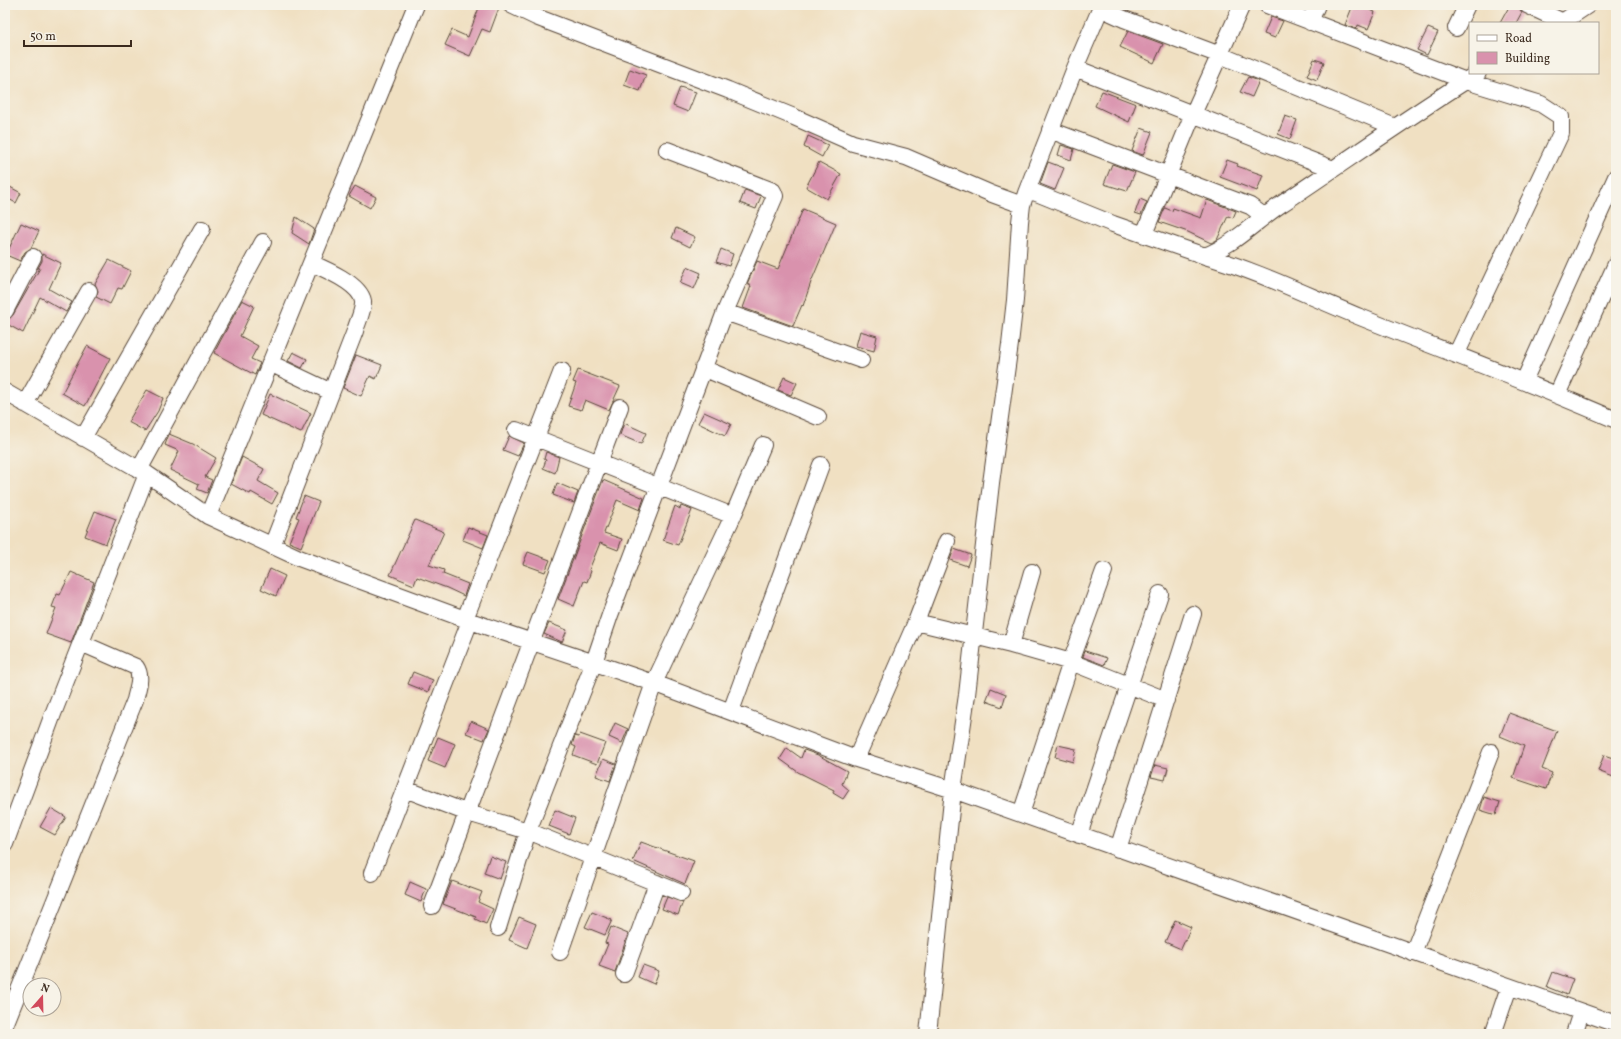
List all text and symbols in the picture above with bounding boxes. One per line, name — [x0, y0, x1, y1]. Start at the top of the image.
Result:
scale bar — [24, 22, 131, 48]
legend — [1469, 22, 1599, 74]
text: 50 m — [30, 29, 56, 45]
text: Road — [1505, 31, 1532, 47]
text: Building — [1505, 51, 1550, 67]
north arrow — [22, 977, 62, 1017]
text: N — [39, 981, 51, 997]

